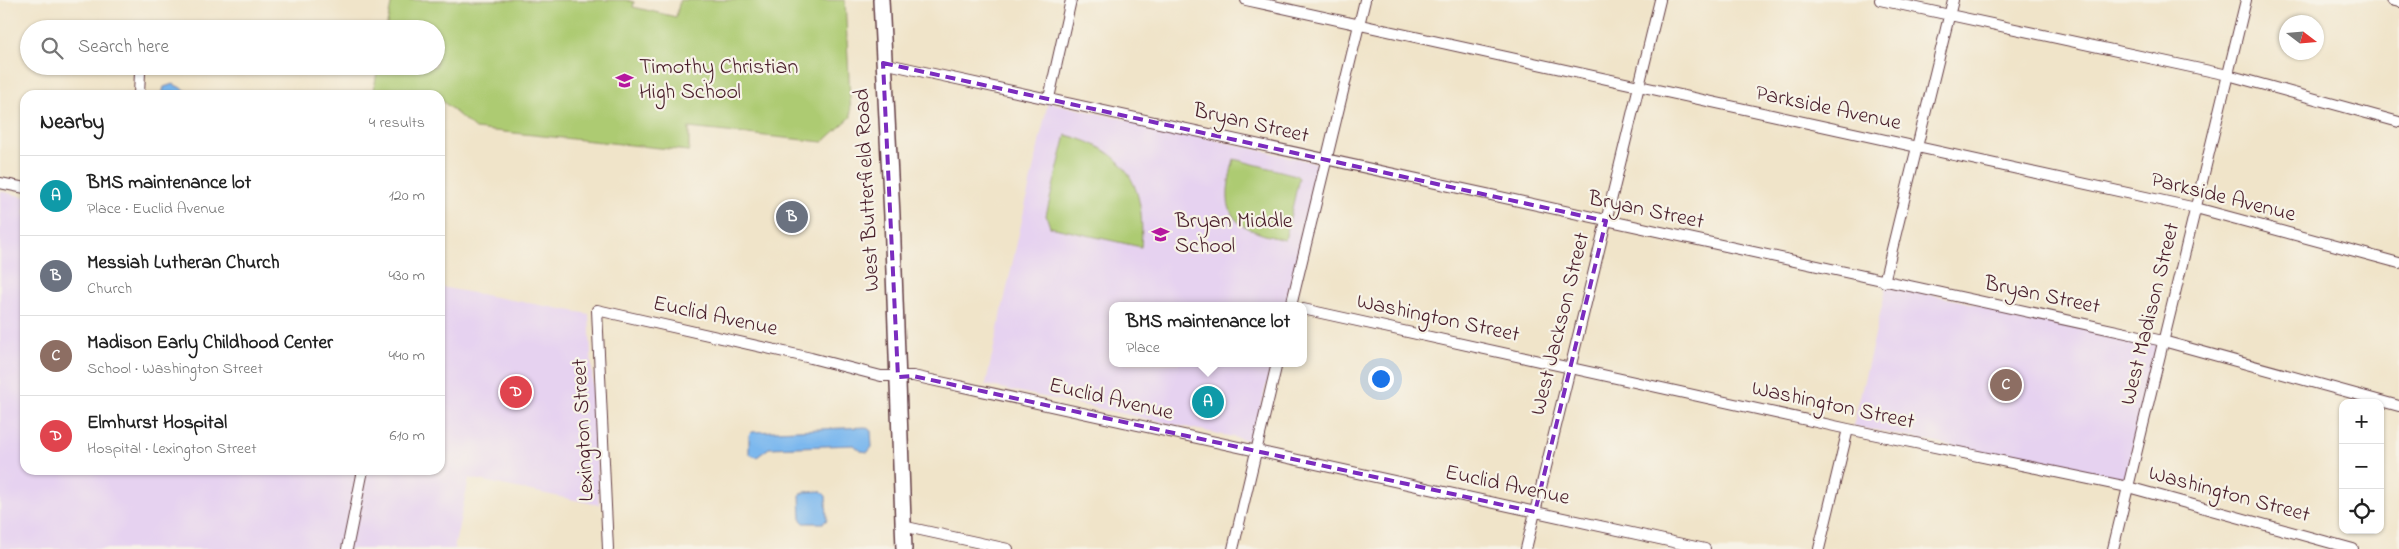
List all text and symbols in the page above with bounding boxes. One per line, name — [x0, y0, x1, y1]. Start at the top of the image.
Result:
north arrow — [2279, 15, 2324, 60]
search box — [20, 20, 445, 75]
icon: search — [38, 34, 66, 62]
text: Search here — [78, 34, 169, 61]
place label: Timothy Christian High School — [639, 52, 798, 110]
school or university icon: Timothy Christian High School — [615, 71, 635, 91]
street label: Parkside Avenue — [1752, 78, 1904, 140]
street label: West Butterfield Road — [847, 88, 889, 292]
street label: Bryan Street — [1189, 95, 1312, 154]
text: Nearby — [40, 108, 104, 138]
text: 4 results — [369, 111, 425, 135]
street label: Parkside Avenue — [2147, 165, 2299, 232]
text: BMS maintenance lot — [87, 170, 251, 197]
street label: Bryan Street — [1584, 183, 1707, 240]
text: A — [51, 184, 61, 208]
text: 120 m — [389, 184, 425, 208]
text: Place · Euclid Avenue — [87, 197, 225, 221]
pin: B — [776, 198, 808, 236]
place label: Bryan Middle School — [1174, 206, 1293, 263]
street label: West Madison Street — [2113, 219, 2189, 409]
school or university icon: Bryan Middle School — [1151, 225, 1171, 245]
street label: West Jackson Street — [1523, 229, 1599, 419]
text: Messiah Lutheran Church — [87, 250, 280, 277]
text: B — [51, 264, 61, 288]
text: 430 m — [388, 264, 425, 288]
street label: Bryan Street — [1980, 268, 2103, 325]
text: Church — [87, 277, 132, 301]
street label: Washington Street — [1353, 286, 1523, 353]
street label: Euclid Avenue — [650, 288, 781, 346]
popup — [1109, 302, 1307, 367]
text: BMS maintenance lot — [1126, 309, 1290, 336]
text: Madison Early Childhood Center — [87, 330, 333, 357]
text: Place — [1126, 336, 1160, 360]
text: C — [52, 344, 60, 368]
text: 440 m — [388, 344, 425, 368]
text: School · Washington Street — [87, 357, 263, 381]
street label: Lexington Street — [564, 357, 605, 502]
your location — [1368, 366, 1394, 392]
pin: C — [1990, 366, 2022, 404]
street label: Euclid Avenue — [1046, 370, 1177, 430]
pin: D — [500, 373, 532, 411]
street label: Washington Street — [1748, 373, 1918, 440]
pin: A — [1192, 383, 1224, 421]
map controls — [2339, 399, 2384, 534]
button: + — [2339, 399, 2384, 444]
text: Elmhurst Hospital — [87, 410, 227, 437]
text: D — [50, 424, 62, 448]
text: 610 m — [390, 424, 425, 448]
text: Hospital · Lexington Street — [87, 437, 257, 461]
button: − — [2339, 444, 2384, 489]
street label: Euclid Avenue — [1442, 457, 1573, 515]
street label: Washington Street — [2144, 458, 2314, 533]
button: locate — [2339, 489, 2384, 534]

